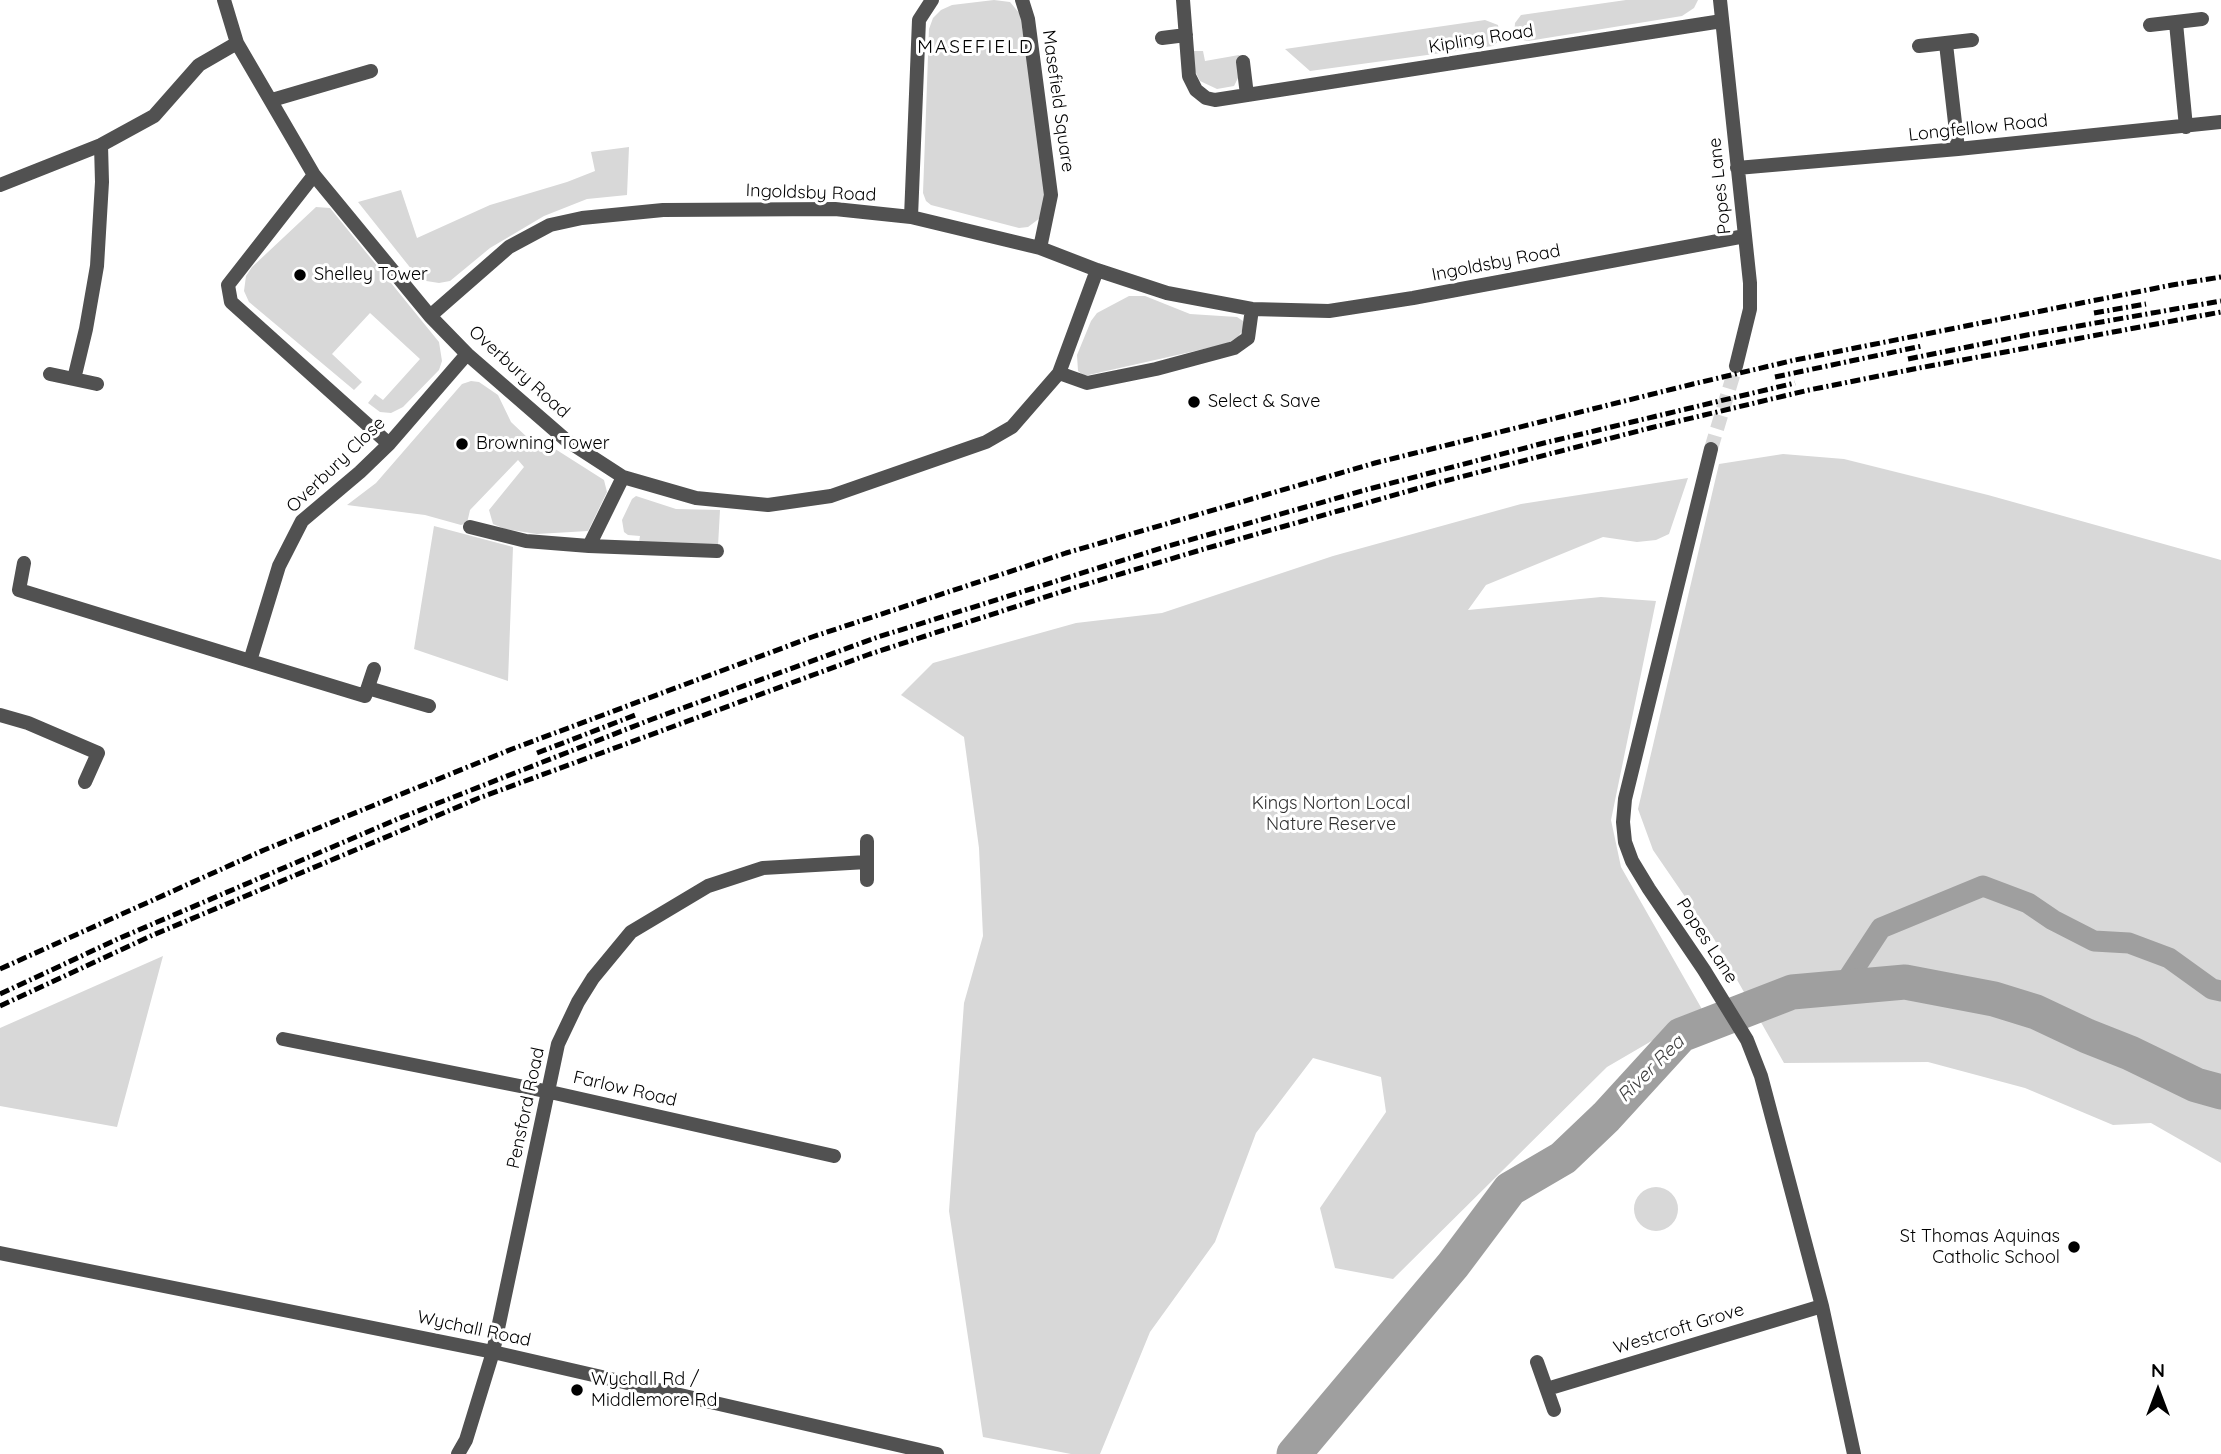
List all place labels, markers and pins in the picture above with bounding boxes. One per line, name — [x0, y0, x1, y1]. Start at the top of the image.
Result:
place label: Shelley Tower — [314, 264, 428, 286]
marker: Shelley Tower — [292, 267, 308, 283]
place label: Select & Save — [1208, 391, 1320, 413]
marker: Select & Save — [1186, 394, 1202, 410]
place label: Browning Tower — [476, 433, 610, 455]
marker: Browning Tower — [454, 436, 470, 452]
place label: St Thomas Aquinas Catholic School — [1900, 1226, 2060, 1268]
marker: St Thomas Aquinas Catholic School — [2066, 1239, 2082, 1255]
place label: Wychall Rd / Middlemore Rd — [591, 1369, 717, 1412]
marker: Wychall Rd / Middlemore Rd — [569, 1382, 585, 1398]

